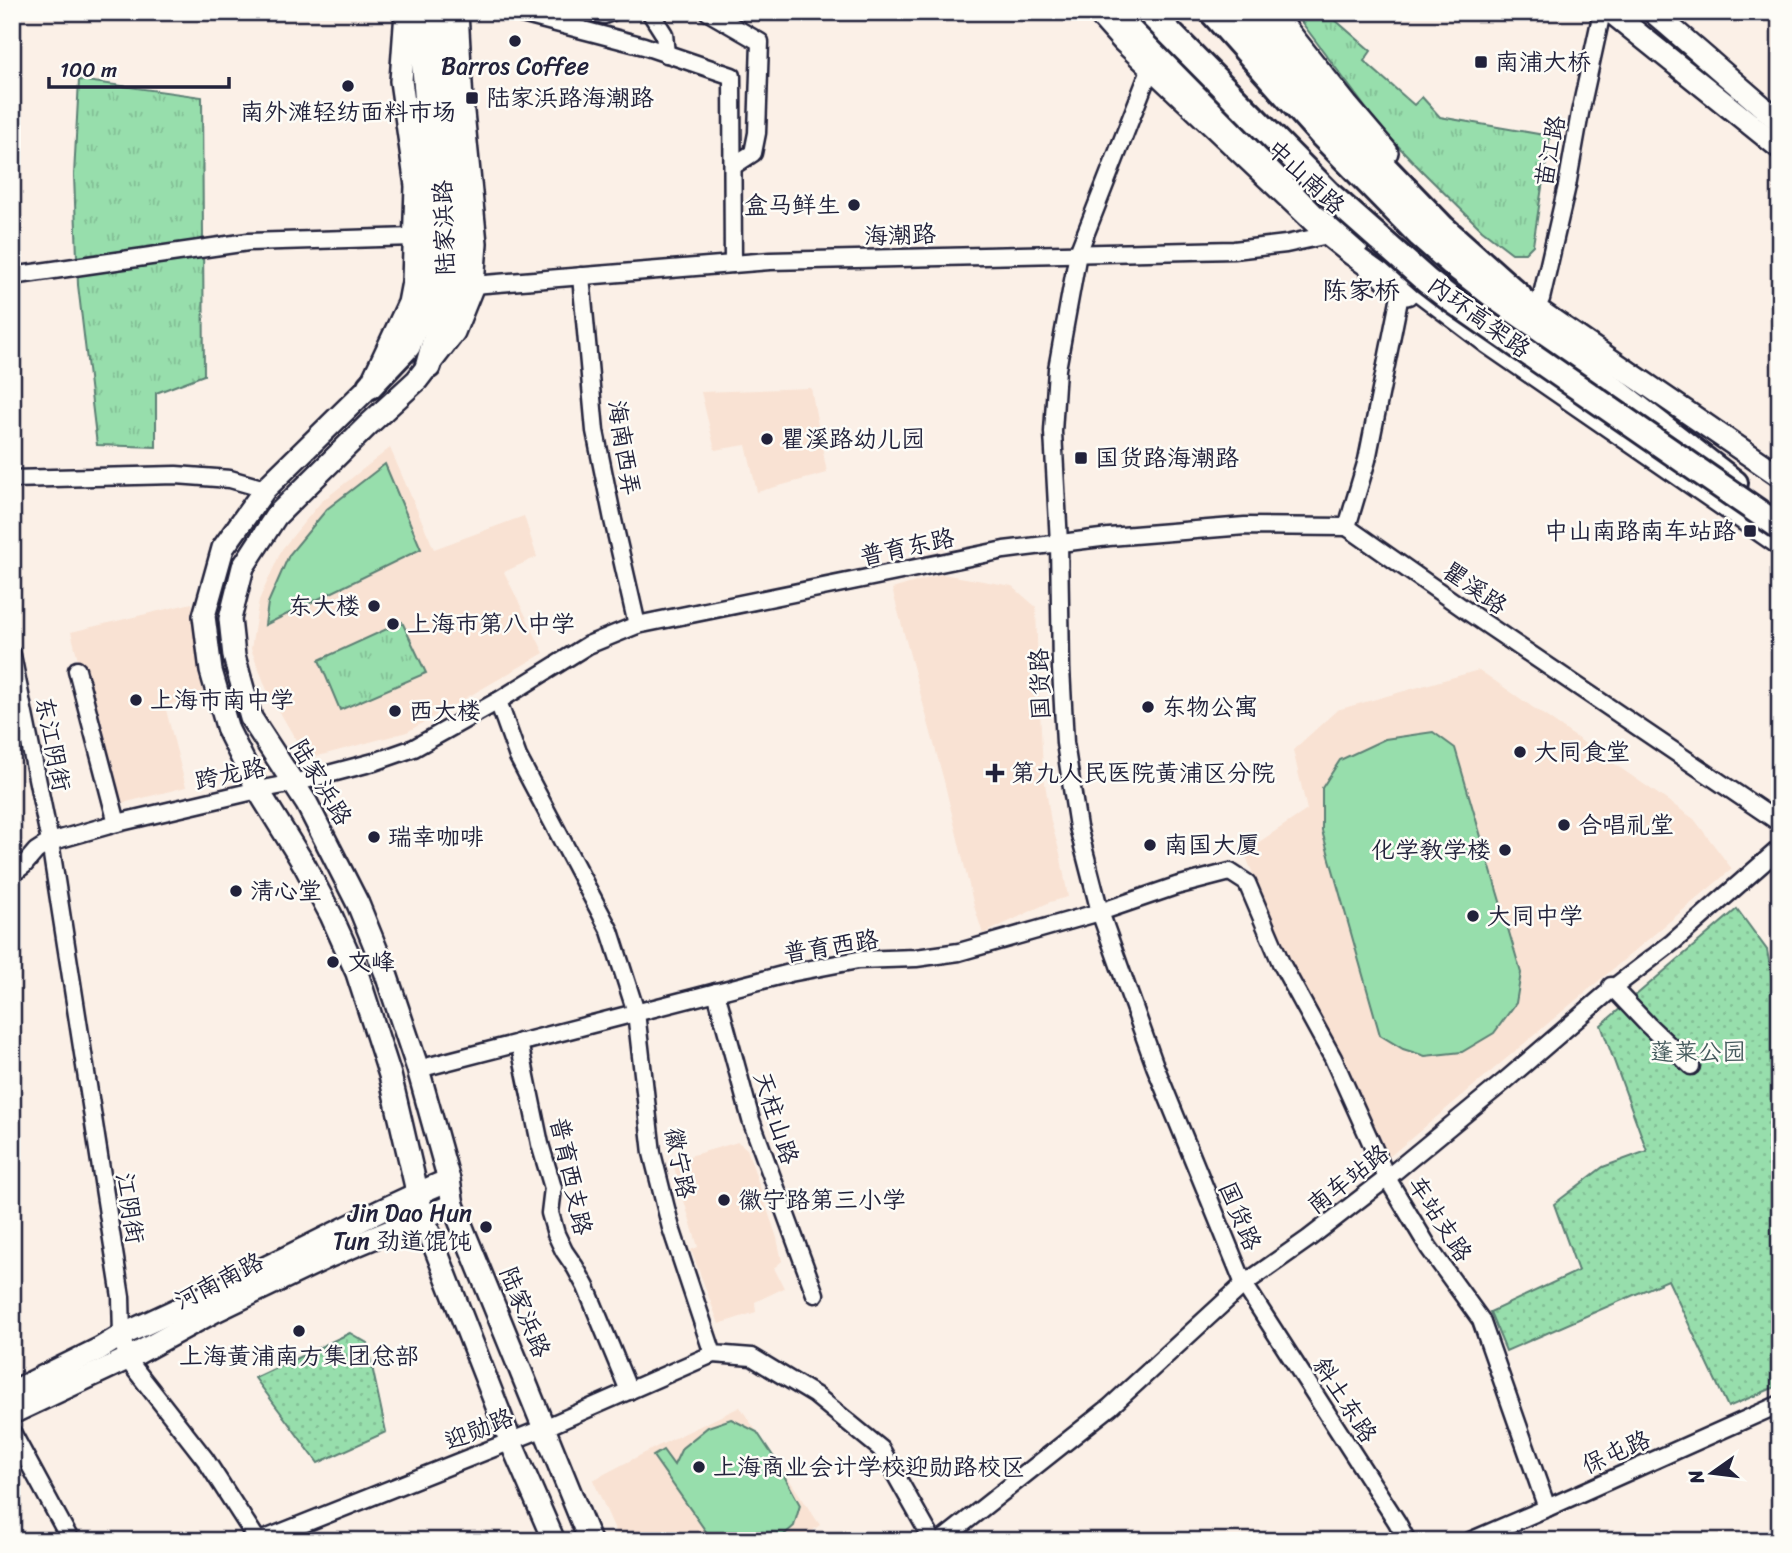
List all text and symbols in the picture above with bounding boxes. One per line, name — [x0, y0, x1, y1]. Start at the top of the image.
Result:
marker: Barros Coffee — [507, 33, 523, 49]
place label: 南浦大桥 — [1495, 41, 1591, 83]
place label: Barros Coffee — [441, 45, 589, 87]
scale bar — [49, 46, 229, 90]
text: 100 m — [60, 51, 117, 89]
marker: 南浦大桥 — [1473, 54, 1489, 70]
place label: 陆家浜路海潮路 — [486, 77, 654, 119]
marker: 南外滩轻纺面料市场 — [340, 78, 356, 94]
marker: 陆家浜路海潮路 — [464, 90, 480, 106]
place label: 南外滩轻纺面料市场 — [240, 91, 456, 133]
street label: 苗江路 — [1523, 112, 1577, 190]
street label: 中山南路 — [1257, 129, 1355, 225]
street label: 陆家浜路 — [421, 179, 467, 277]
place label: 盒马鲜生 — [744, 184, 840, 226]
marker: 盒马鲜生 — [846, 197, 862, 213]
street label: 海潮路 — [863, 213, 937, 257]
street label: 内环高架路 — [1418, 265, 1540, 369]
district label: 陈家桥 — [1322, 267, 1400, 313]
street label: 海南西弄 — [596, 397, 652, 499]
place label: 瞿溪路幼儿园 — [781, 418, 925, 460]
marker: 瞿溪路幼儿园 — [759, 431, 775, 447]
place label: 国货路海潮路 — [1095, 437, 1239, 479]
marker: 国货路海潮路 — [1073, 450, 1089, 466]
place label: 中山南路南车站路 — [1544, 510, 1736, 552]
street label: 普育东路 — [856, 516, 958, 578]
marker: 中山南路南车站路 — [1742, 523, 1758, 539]
street label: 瞿溪路 — [1433, 550, 1517, 626]
place label: 东大楼 — [288, 585, 360, 627]
marker: 东大楼 — [366, 598, 382, 614]
place label: 上海市第八中学 — [407, 603, 575, 645]
marker: 上海市第八中学 — [385, 616, 401, 632]
street label: 国货路 — [1018, 647, 1062, 721]
place label: 上海市南中学 — [150, 679, 294, 721]
place label: 东物公寓 — [1162, 686, 1258, 728]
place label: 西大楼 — [409, 690, 481, 732]
marker: 上海市南中学 — [128, 692, 144, 708]
street label: 东江阴街 — [23, 693, 83, 795]
marker: 东物公寓 — [1140, 699, 1156, 715]
marker: 西大楼 — [387, 703, 403, 719]
street label: 陆家浜路 — [278, 730, 364, 834]
place label: 大同食堂 — [1534, 731, 1630, 773]
marker: 大同食堂 — [1512, 744, 1528, 760]
street label: 跨龙路 — [190, 746, 270, 802]
place label: 第九人民医院黄浦区分院 — [1011, 752, 1275, 794]
marker: 第九人民医院黄浦区分院 — [985, 763, 1005, 783]
place label: 合唱礼堂 — [1578, 804, 1674, 846]
place label: 瑞幸咖啡 — [388, 816, 484, 858]
marker: 合唱礼堂 — [1556, 817, 1572, 833]
place label: 南国大厦 — [1164, 824, 1260, 866]
marker: 瑞幸咖啡 — [366, 829, 382, 845]
place label: 化学教学楼 — [1371, 829, 1491, 871]
marker: 南国大厦 — [1142, 837, 1158, 853]
marker: 化学教学楼 — [1497, 842, 1513, 858]
place label: 清心堂 — [250, 870, 322, 912]
marker: 清心堂 — [228, 883, 244, 899]
place label: 大同中学 — [1487, 895, 1583, 937]
marker: 大同中学 — [1465, 908, 1481, 924]
street label: 普育西路 — [780, 918, 882, 974]
place label: 文峰 — [347, 941, 395, 983]
marker: 文峰 — [325, 954, 341, 970]
park label: 蓬莱公园 — [1650, 1031, 1746, 1073]
street label: 天柱山路 — [741, 1066, 811, 1170]
street label: 普育西支路 — [538, 1113, 604, 1239]
street label: 徽宁路 — [653, 1124, 707, 1202]
street label: 南车站路 — [1297, 1133, 1399, 1225]
street label: 车站支路 — [1396, 1167, 1484, 1271]
street label: 江阴街 — [104, 1169, 156, 1247]
street label: 国货路 — [1207, 1175, 1273, 1257]
place label: 徽宁路第三小学 — [738, 1179, 906, 1221]
place label: Jin Dao Hun Tun 劲道馄饨 — [333, 1192, 472, 1262]
marker: 徽宁路第三小学 — [716, 1192, 732, 1208]
marker: Jin Dao Hun Tun 劲道馄饨 — [478, 1219, 494, 1235]
street label: 河南南路 — [167, 1240, 271, 1322]
street label: 陆家浜路 — [488, 1260, 562, 1364]
marker: 上海黄浦南方集团总部 — [291, 1323, 307, 1339]
place label: 上海黄浦南方集团总部 — [179, 1335, 419, 1377]
street label: 斜土东路 — [1301, 1348, 1389, 1452]
street label: 迎勋路 — [438, 1396, 520, 1462]
street label: 保屯路 — [1575, 1418, 1657, 1486]
north arrow — [1676, 1438, 1746, 1508]
place label: 上海商业会计学校迎勋路校区 — [713, 1446, 1025, 1488]
marker: 上海商业会计学校迎勋路校区 — [691, 1459, 707, 1475]
text: N — [1678, 1466, 1714, 1488]

